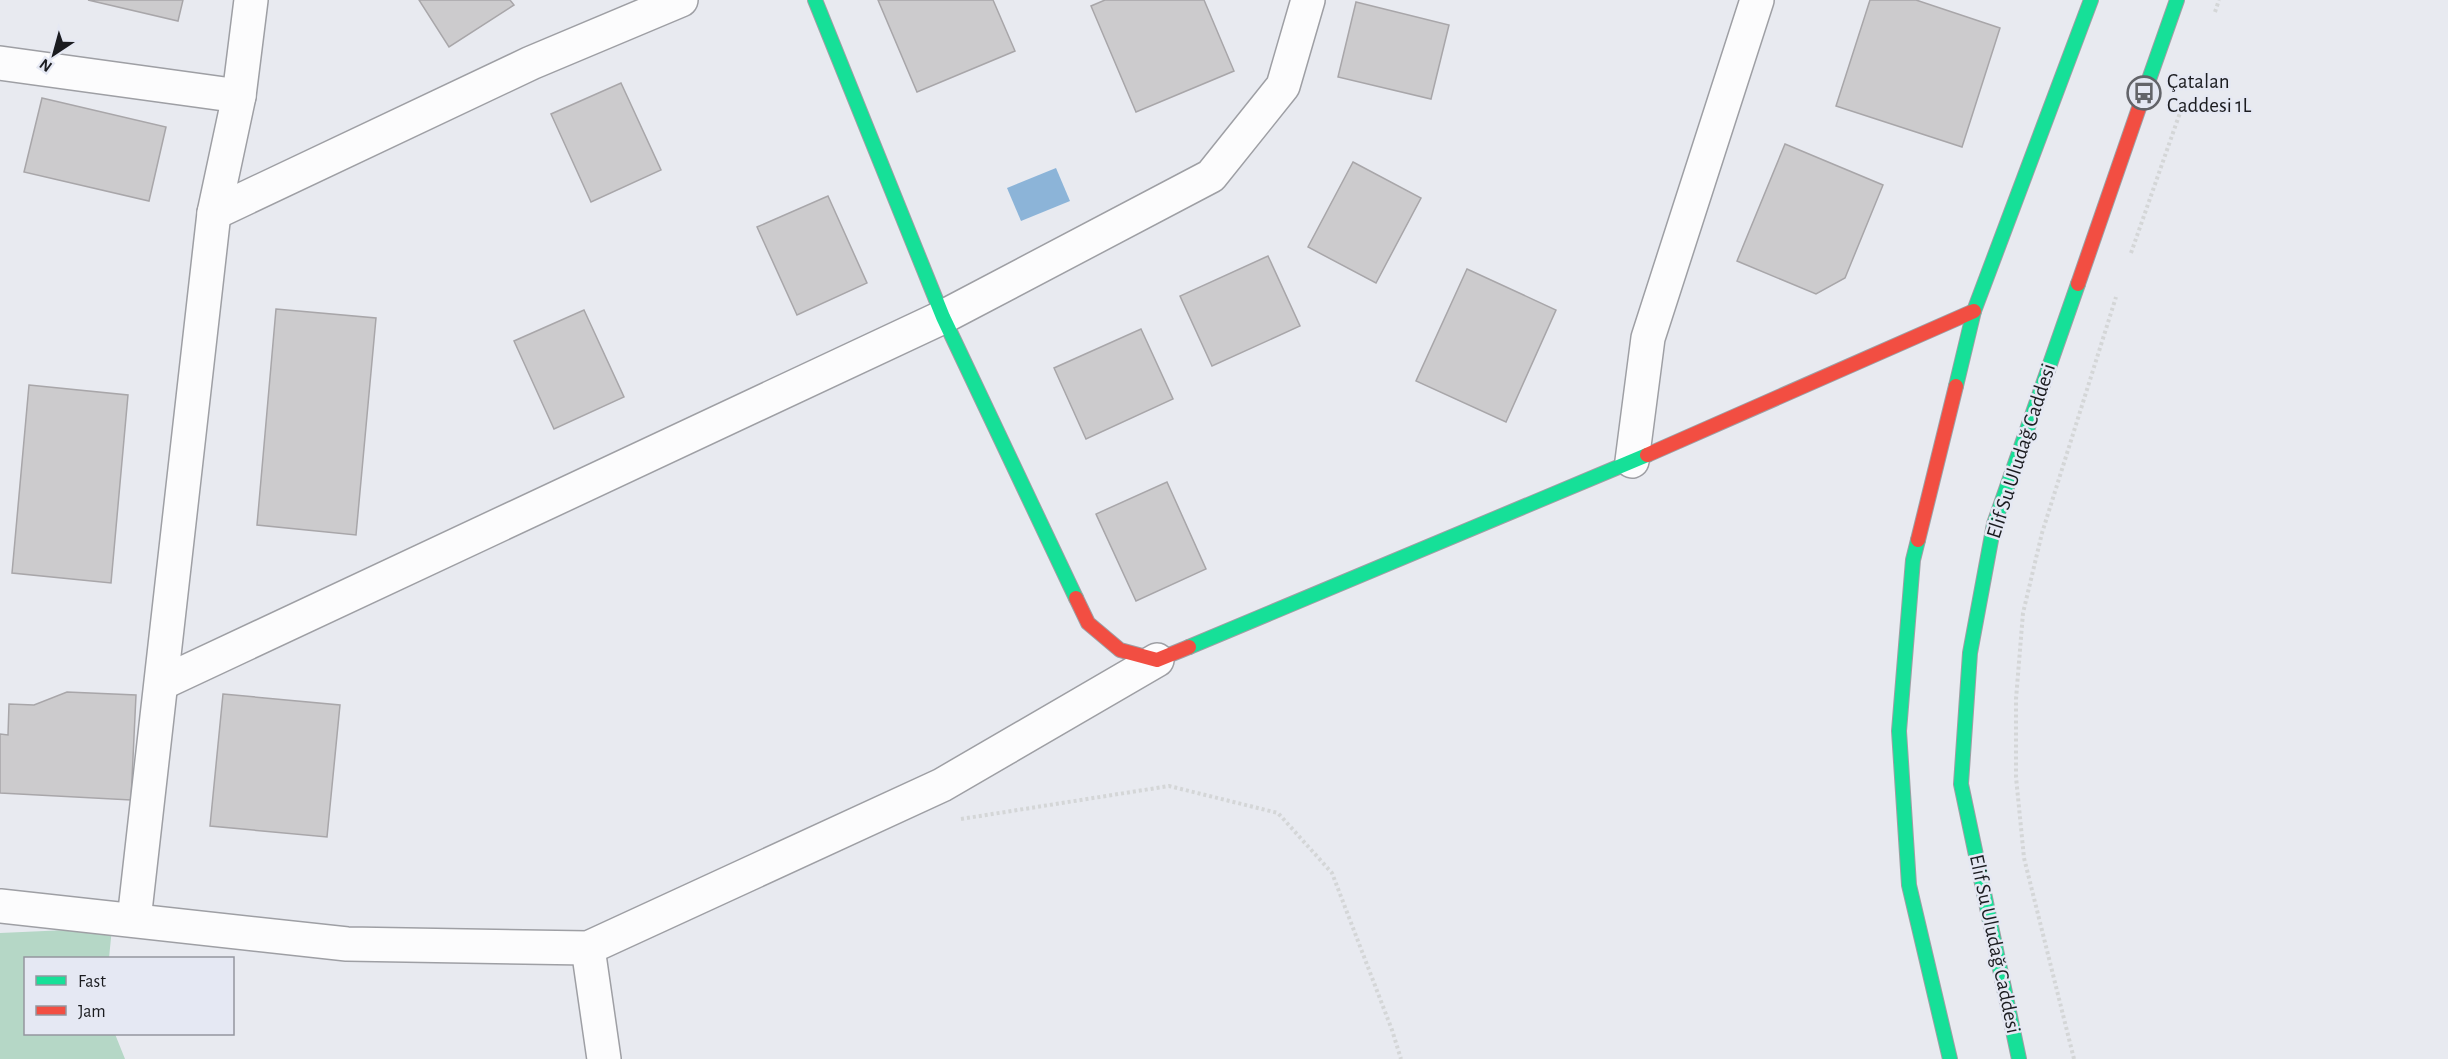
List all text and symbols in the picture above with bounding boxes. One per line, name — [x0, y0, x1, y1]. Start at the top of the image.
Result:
north arrow — [24, 24, 84, 84]
text: N — [37, 56, 55, 75]
place label: Çatalan Caddesi 1L — [2167, 71, 2252, 116]
bus stop icon: Çatalan Caddesi 1L — [2126, 75, 2162, 111]
street label: Elif Su Uludağ Caddesi — [1983, 361, 2059, 541]
street label: Elif Su Uludağ Caddesi — [1966, 853, 2024, 1035]
legend — [24, 957, 234, 1035]
text: Fast — [78, 973, 106, 991]
text: Jam — [78, 1003, 106, 1021]

